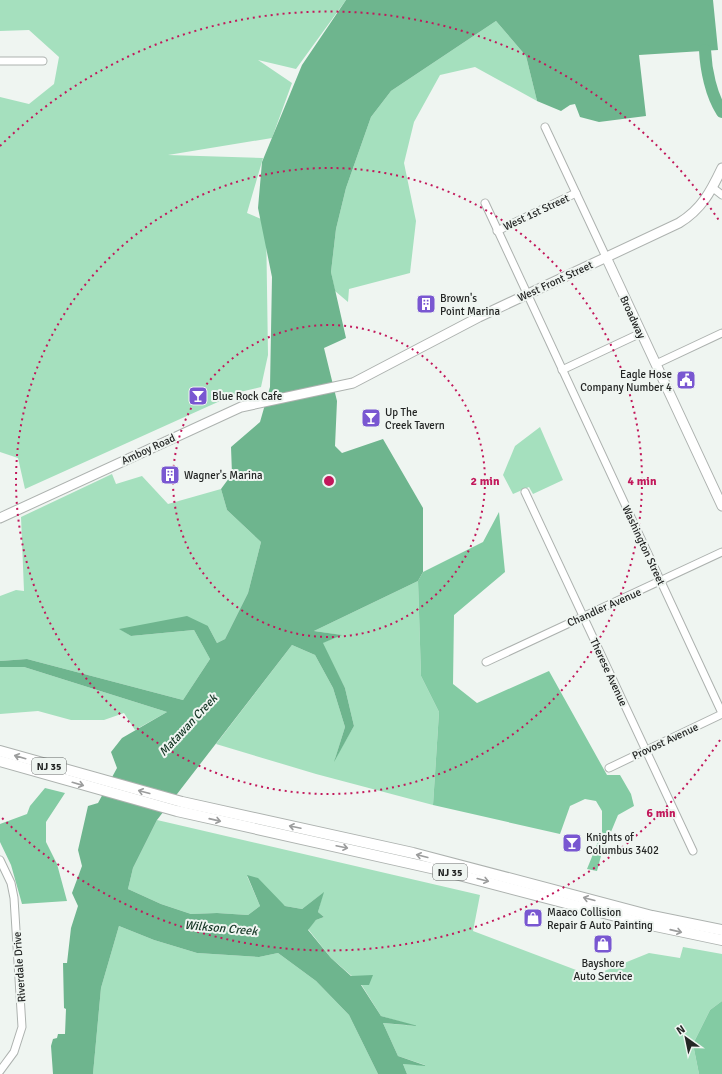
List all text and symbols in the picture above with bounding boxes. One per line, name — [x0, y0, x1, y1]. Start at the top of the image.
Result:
street label: West 1st Street — [501, 191, 571, 233]
street label: West Front Street — [516, 258, 595, 305]
place label: Brown's Point Marina — [440, 292, 501, 318]
building icon: Brown's Point Marina — [415, 293, 437, 315]
street label: Broadway — [617, 294, 648, 341]
place label: Eagle Hose Company Number 4 — [580, 368, 672, 394]
public building icon: Eagle Hose Company Number 4 — [675, 369, 697, 391]
bar icon: Blue Rock Cafe — [187, 385, 209, 407]
place label: Blue Rock Cafe — [212, 390, 282, 403]
place label: Up The Creek Tavern — [385, 406, 445, 432]
bar icon: Up The Creek Tavern — [360, 407, 382, 429]
street label: Amboy Road — [119, 431, 177, 468]
building icon: Wagner's Marina — [159, 464, 181, 486]
place label: Wagner's Marina — [184, 469, 263, 482]
centre of rings — [322, 474, 336, 488]
text: 2 min — [471, 474, 500, 489]
text: 4 min — [628, 474, 657, 489]
street label: Washington Street — [619, 503, 668, 587]
street label: Chandler Avenue — [565, 585, 643, 630]
street label: Therese Avenue — [587, 636, 630, 708]
water label: Matawan Creek — [156, 691, 221, 759]
street label: Provost Avenue — [630, 720, 700, 762]
one-way arrow — [14, 753, 27, 760]
road number: NJ 35 — [32, 758, 66, 774]
one-way arrow — [71, 781, 84, 788]
one-way arrow — [138, 788, 151, 795]
text: 6 min — [647, 806, 676, 821]
one-way arrow — [209, 816, 222, 824]
one-way arrow — [289, 823, 302, 831]
place label: Knights of Columbus 3402 — [586, 831, 659, 857]
bar icon: Knights of Columbus 3402 — [561, 832, 583, 854]
one-way arrow — [336, 844, 349, 852]
one-way arrow — [416, 851, 429, 859]
road number: NJ 35 — [433, 864, 467, 880]
one-way arrow — [476, 877, 489, 885]
one-way arrow — [582, 895, 595, 902]
place label: Maaco Collision Repair & Auto Painting — [547, 906, 653, 932]
shop icon: Maaco Collision Repair & Auto Painting — [522, 907, 544, 929]
water label: Wilkson Creek — [184, 918, 259, 939]
one-way arrow — [669, 928, 682, 936]
street label: Riverdale Drive — [11, 931, 28, 1003]
shop icon: Bayshore Auto Service — [592, 933, 614, 955]
place label: Bayshore Auto Service — [574, 957, 632, 983]
north arrow — [666, 1018, 706, 1058]
text: N — [674, 1022, 688, 1038]

